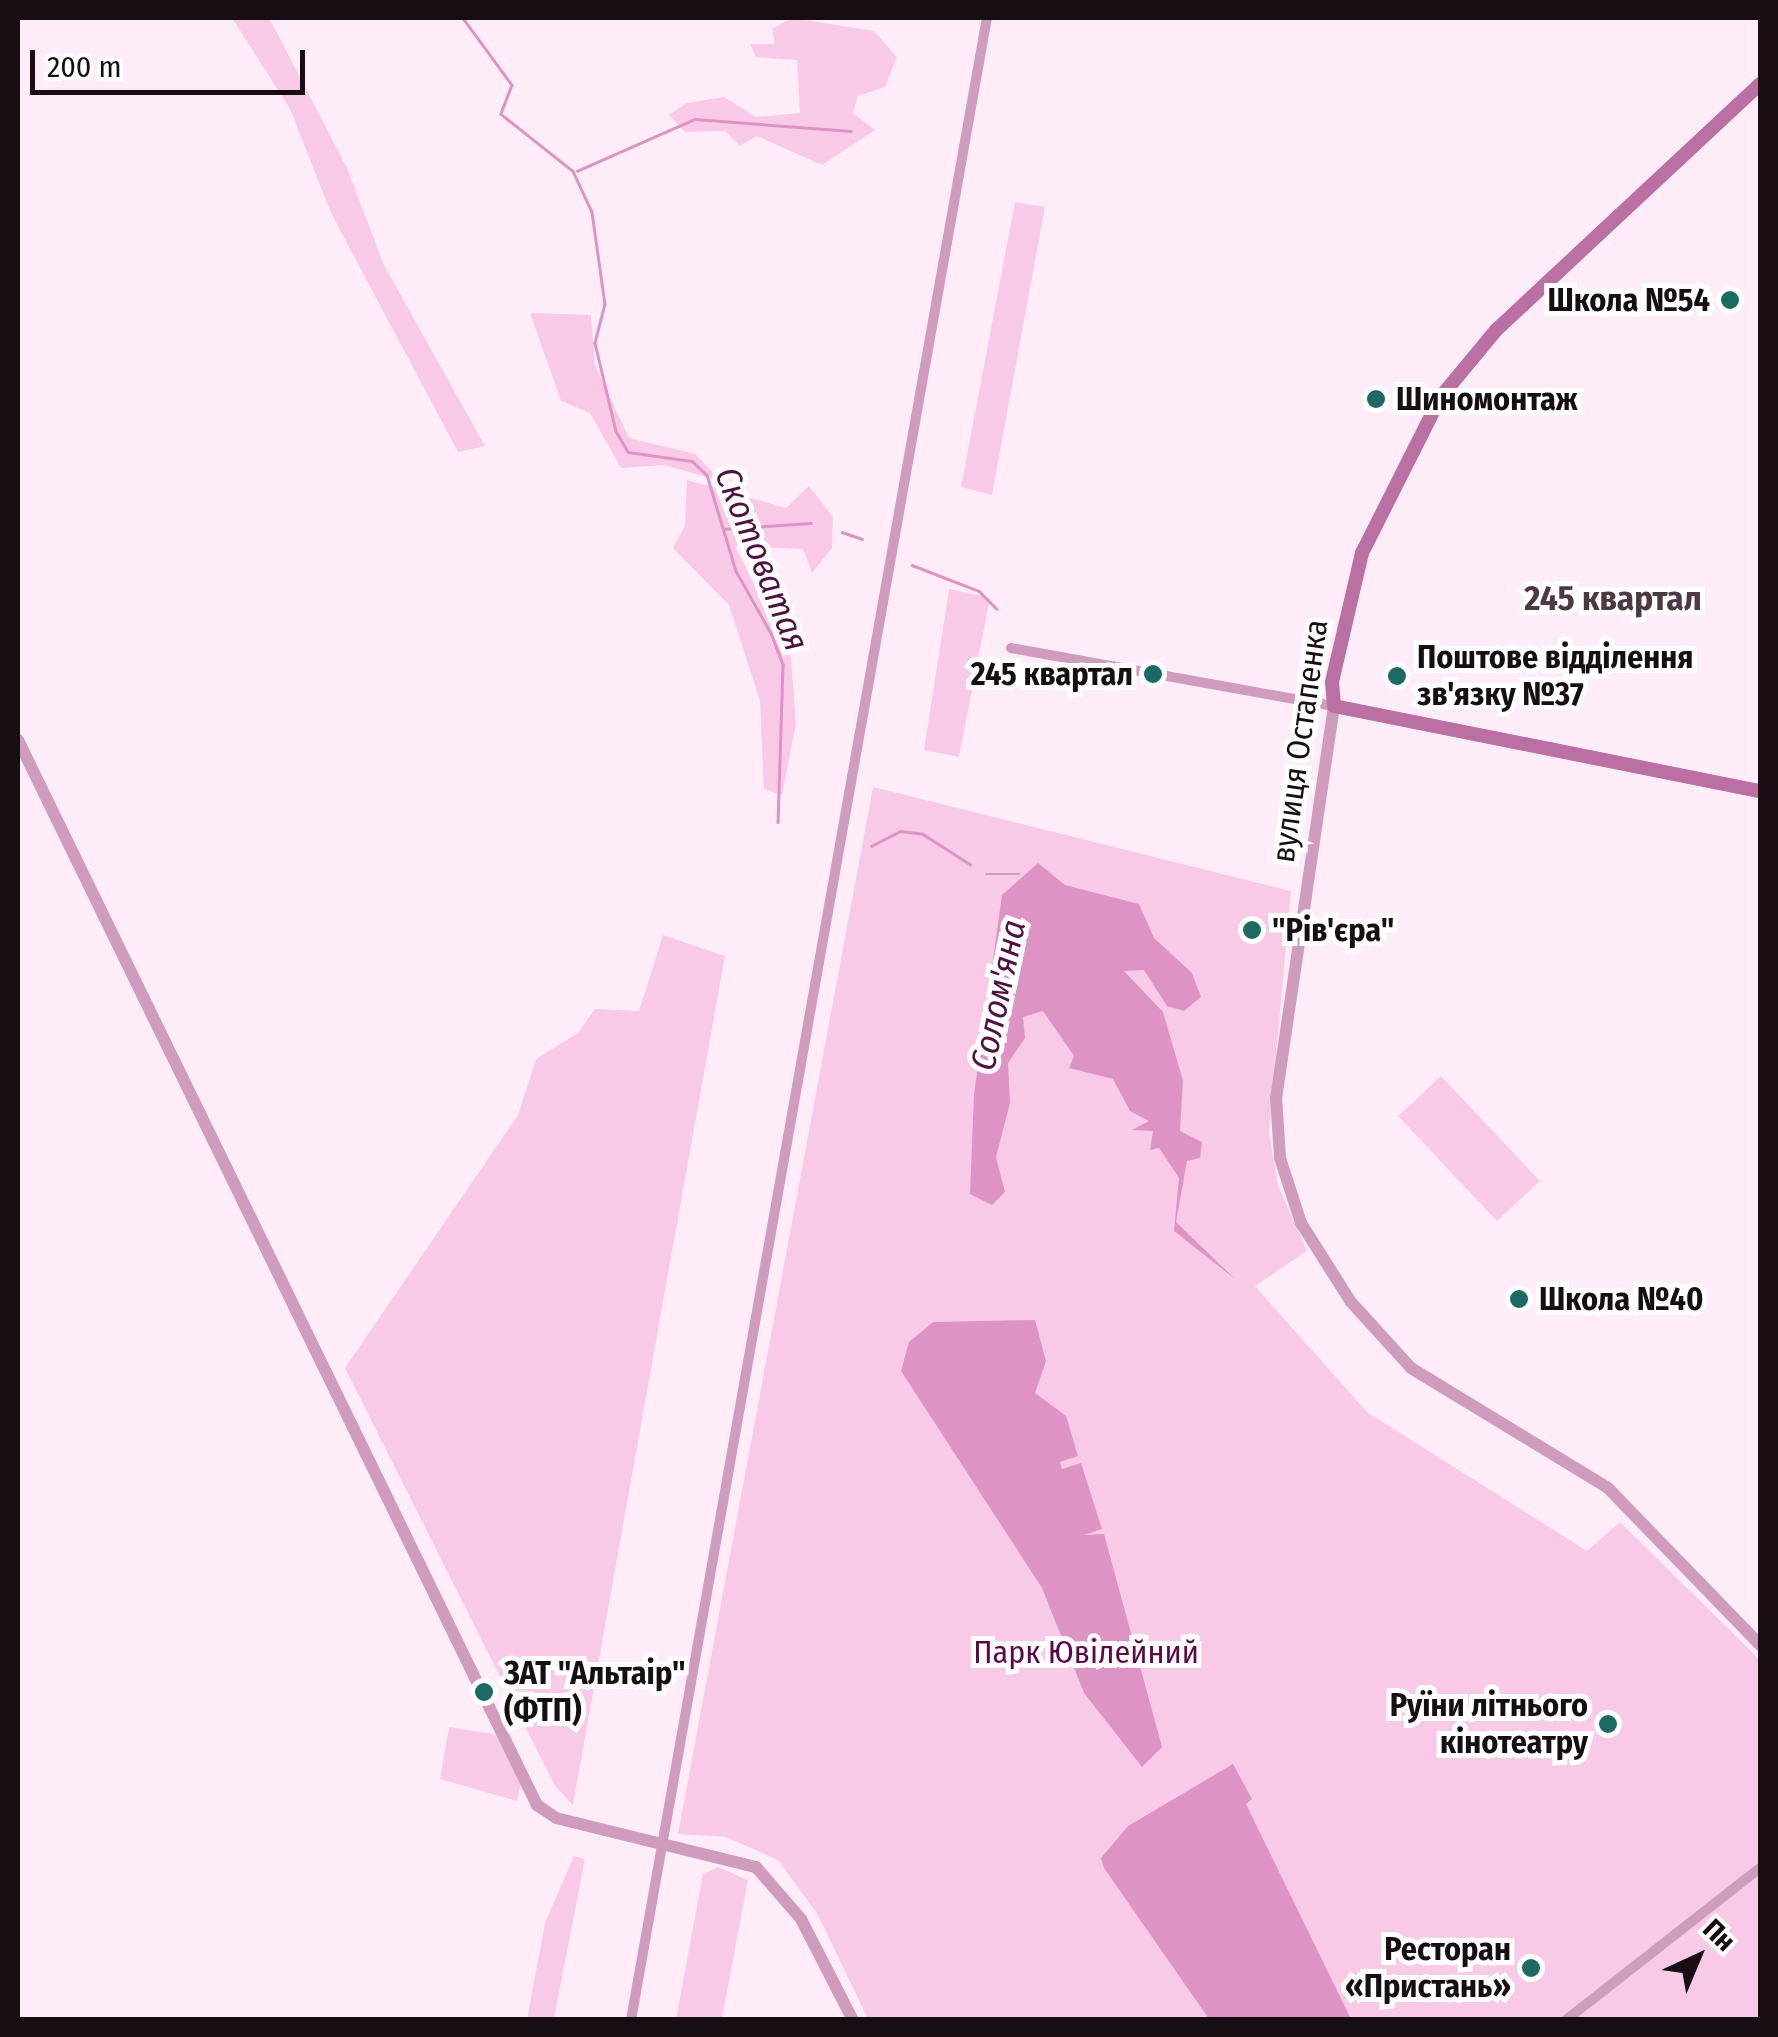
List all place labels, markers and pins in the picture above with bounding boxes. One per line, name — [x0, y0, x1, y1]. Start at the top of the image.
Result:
place label: Школа №54 — [1547, 281, 1710, 319]
marker: Школа №54 — [1719, 289, 1741, 311]
place label: Шиномонтаж — [1396, 380, 1578, 418]
marker: Шиномонтаж — [1365, 388, 1387, 410]
place label: Поштове відділення зв'язку №37 — [1417, 639, 1693, 714]
place label: 245 квартал — [971, 655, 1133, 693]
marker: 245 квартал — [1142, 663, 1164, 685]
marker: Поштове відділення зв'язку №37 — [1386, 665, 1408, 687]
place label: "Рів'єра" — [1272, 911, 1394, 949]
marker: "Рів'єра" — [1241, 919, 1263, 941]
place label: Школа №40 — [1539, 1280, 1703, 1318]
marker: Школа №40 — [1508, 1288, 1530, 1310]
place label: ЗАТ "Альтаір" (ФТП) — [504, 1655, 686, 1730]
marker: ЗАТ "Альтаір" (ФТП) — [473, 1681, 495, 1703]
place label: Руїни літнього кінотеатру — [1390, 1687, 1588, 1762]
marker: Руїни літнього кінотеатру — [1597, 1713, 1619, 1735]
place label: Ресторан «Пристань» — [1345, 1931, 1511, 2006]
marker: Ресторан «Пристань» — [1520, 1957, 1542, 1979]

